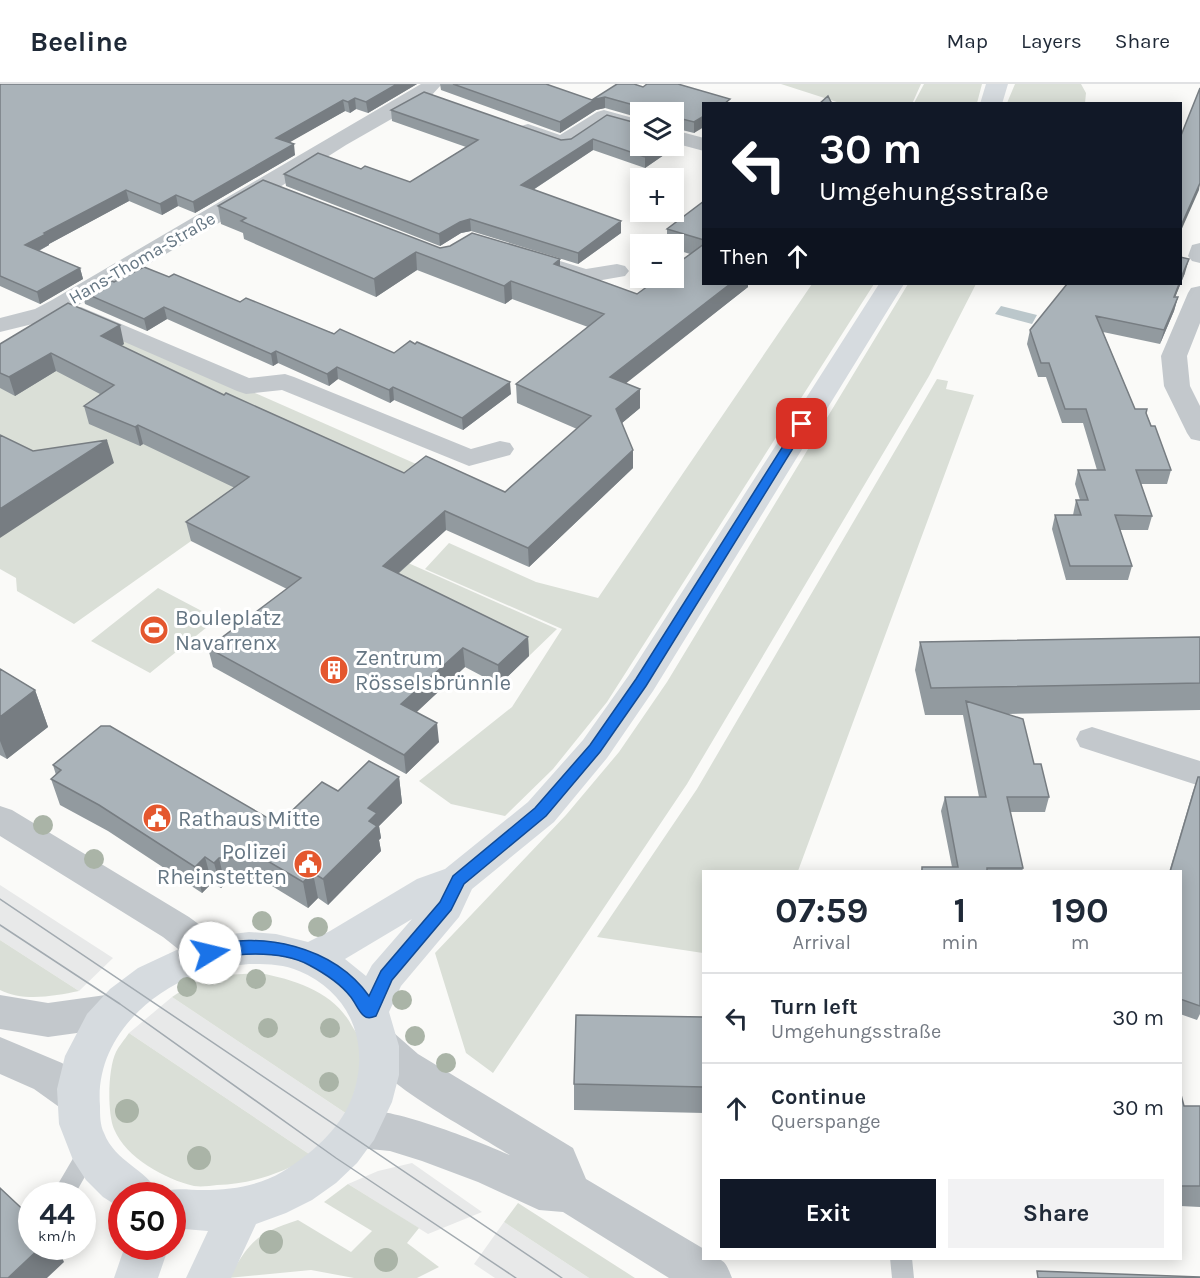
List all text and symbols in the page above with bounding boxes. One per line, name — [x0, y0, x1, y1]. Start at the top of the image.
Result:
text: Beeline — [30, 25, 128, 58]
text: Map — [946, 29, 988, 53]
text: Layers — [1021, 29, 1082, 53]
text: Share — [1115, 29, 1170, 53]
map controls — [630, 102, 684, 288]
button: layers — [630, 102, 684, 156]
text: 30 m — [819, 124, 922, 174]
icon: left — [720, 126, 798, 204]
button: + — [630, 168, 684, 222]
text: Umgehungsstraße — [819, 175, 1049, 207]
street label: Hans-Thoma-Straße — [65, 207, 219, 309]
button: − — [630, 234, 684, 288]
icon: ahead — [781, 240, 814, 273]
text: Then — [720, 244, 769, 270]
pin — [776, 398, 827, 449]
icon: arrive — [785, 407, 818, 440]
place label: Bouleplatz Navarrenx — [175, 605, 281, 656]
sports icon: Bouleplatz Navarrenx — [138, 614, 170, 646]
place label: Zentrum Rösselsbrünnle — [355, 645, 511, 696]
building icon: Zentrum Rösselsbrünnle — [318, 654, 350, 686]
public building icon: Rathaus Mitte — [141, 802, 173, 834]
place label: Rathaus Mitte — [178, 806, 320, 832]
place label: Polizei Rheinstetten — [157, 839, 287, 890]
public building icon: Polizei Rheinstetten — [292, 848, 324, 880]
text: 07:59 — [775, 889, 868, 931]
text: 1 — [953, 889, 966, 931]
text: 190 — [1051, 889, 1109, 931]
position arrow — [178, 921, 242, 985]
text: Arrival — [792, 931, 851, 954]
text: min — [941, 931, 978, 954]
text: m — [1071, 931, 1089, 954]
text: Turn left — [771, 994, 858, 1020]
icon: left — [720, 1002, 753, 1035]
text: 30 m — [1112, 1005, 1164, 1031]
text: Umgehungsstraße — [771, 1020, 941, 1043]
text: Continue — [771, 1084, 866, 1110]
icon: ahead — [720, 1092, 753, 1125]
text: 30 m — [1112, 1095, 1164, 1121]
text: Querspange — [771, 1110, 880, 1133]
button: Exit — [720, 1179, 936, 1248]
button: Share — [948, 1179, 1164, 1248]
speed limit sign: 50 — [108, 1182, 186, 1260]
text: 44 — [39, 1196, 75, 1232]
text: km/h — [38, 1227, 76, 1245]

